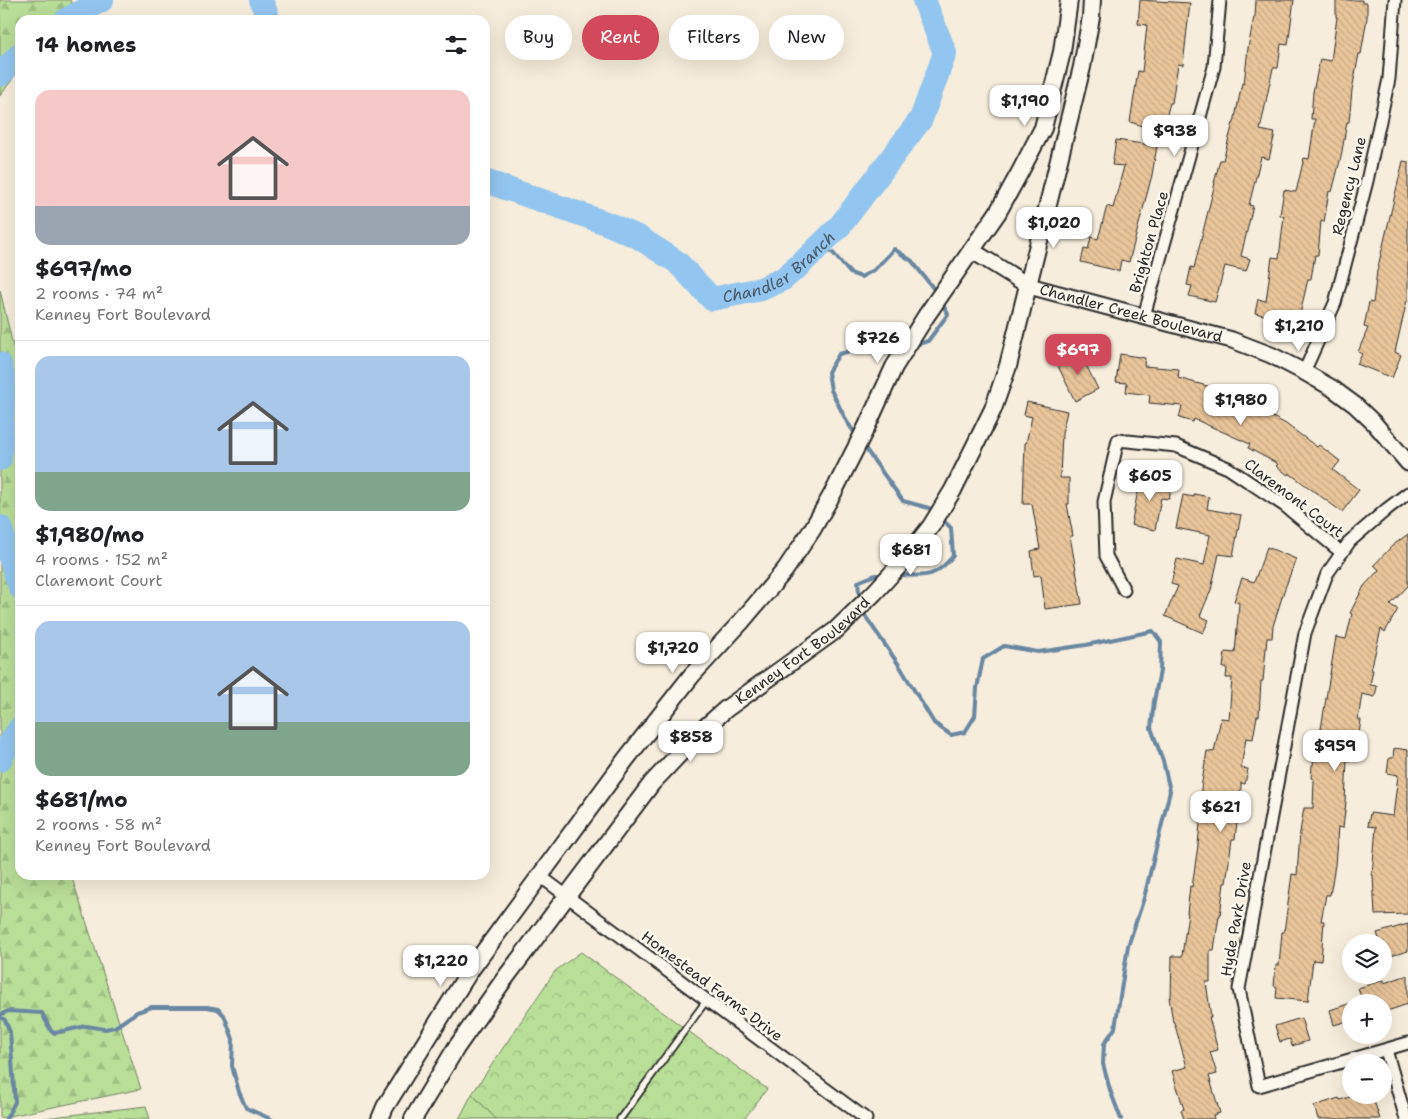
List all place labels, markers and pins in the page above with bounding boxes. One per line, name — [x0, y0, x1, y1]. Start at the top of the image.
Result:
pin: $1,190 — [984, 84, 1066, 127]
pin: $938 — [1145, 114, 1205, 157]
pin: $1,020 — [1013, 206, 1095, 249]
pin: $1,210 — [1258, 310, 1340, 352]
pin: $726 — [848, 322, 908, 364]
pin: $697 — [1048, 334, 1108, 376]
pin: $1,980 — [1200, 384, 1282, 426]
pin: $605 — [1120, 460, 1180, 502]
pin: $681 — [881, 534, 941, 576]
pin: $1,720 — [632, 632, 714, 674]
pin: $858 — [661, 720, 721, 763]
pin: $959 — [1305, 730, 1365, 772]
pin: $621 — [1191, 790, 1251, 833]
pin: $1,220 — [400, 944, 482, 987]

